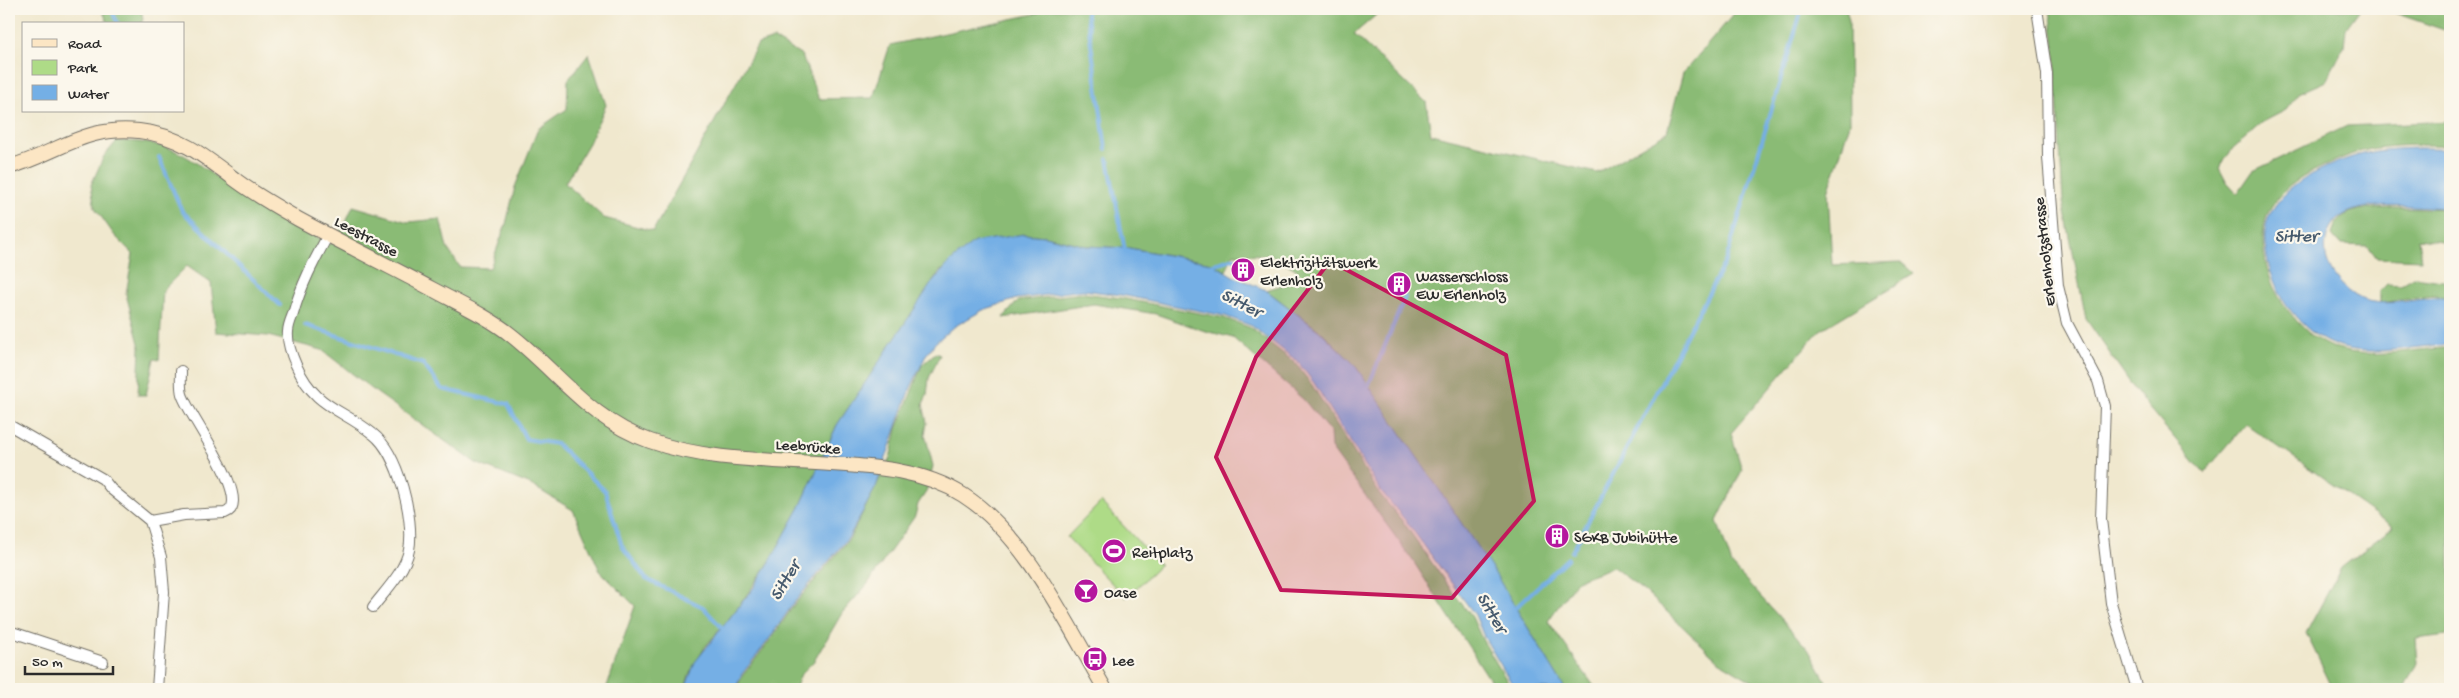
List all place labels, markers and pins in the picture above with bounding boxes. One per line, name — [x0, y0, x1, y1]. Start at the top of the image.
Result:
place label: Elektrizitätswerk Erlenholz — [1260, 255, 1378, 292]
building icon: Elektrizitätswerk Erlenholz — [1230, 257, 1256, 283]
place label: Wasserschloss EW Erlenholz — [1416, 269, 1509, 306]
building icon: Wasserschloss EW Erlenholz — [1386, 271, 1412, 297]
building icon: SGKB Jubihütte — [1544, 523, 1570, 549]
place label: SGKB Jubihütte — [1574, 530, 1678, 549]
sports icon: Reitplatz — [1101, 538, 1127, 564]
place label: Reitplatz — [1132, 545, 1193, 564]
bar icon: Oase — [1073, 578, 1099, 604]
place label: Oase — [1104, 585, 1137, 604]
bus stop icon: Lee — [1082, 646, 1108, 672]
place label: Lee — [1112, 653, 1135, 672]

